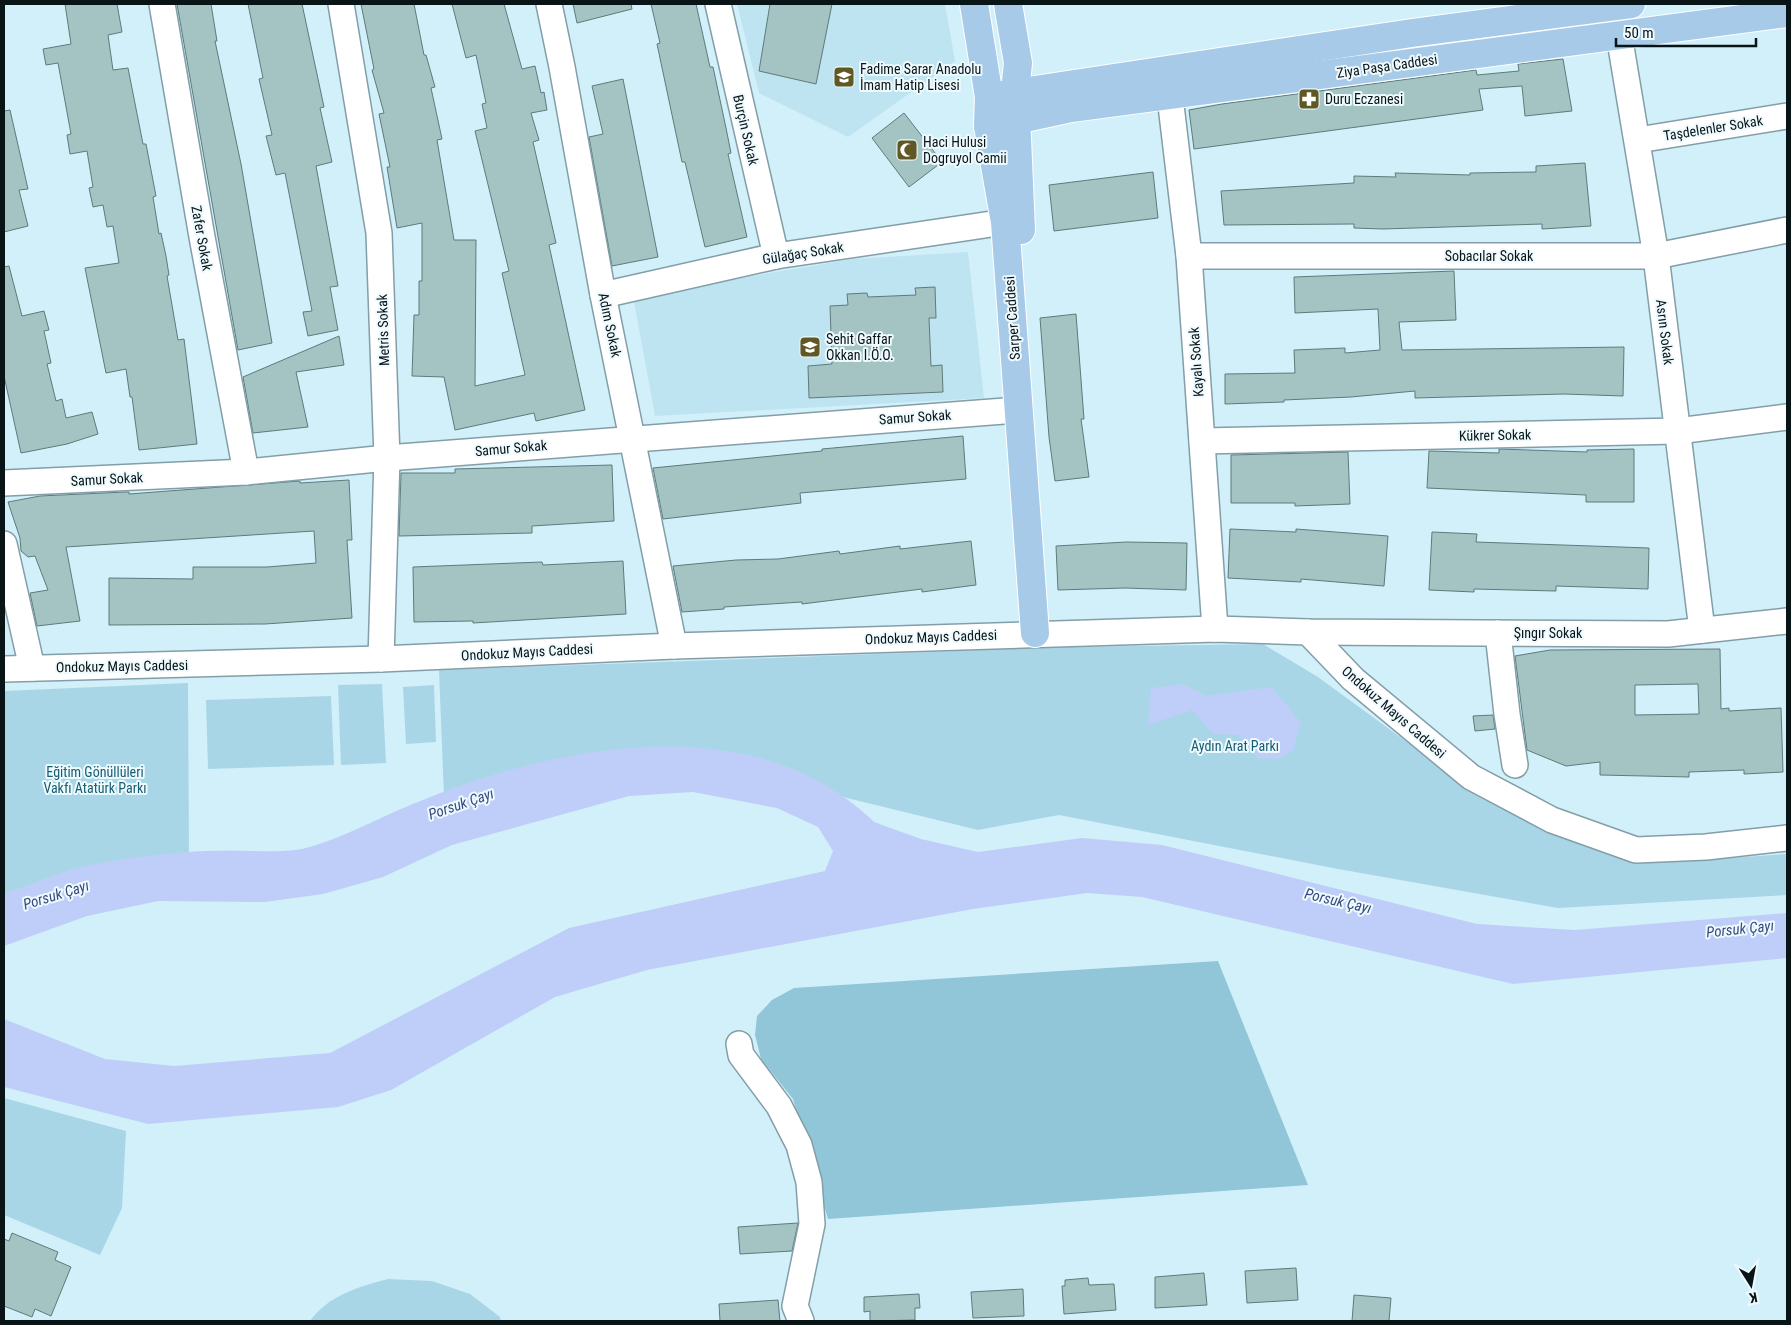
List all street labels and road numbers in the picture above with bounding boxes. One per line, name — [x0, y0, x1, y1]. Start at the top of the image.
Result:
street label: Ziya Paşa Caddesi — [1336, 51, 1438, 81]
street label: Burçin Sokak — [730, 93, 762, 167]
street label: Taşdelenler Sokak — [1662, 112, 1765, 144]
street label: Zafer Sokak — [188, 204, 216, 273]
street label: Gülağaç Sokak — [761, 239, 845, 267]
street label: Sobacılar Sokak — [1445, 248, 1534, 264]
street label: Sarper Caddesi — [1001, 276, 1023, 360]
street label: Adım Sokak — [595, 291, 625, 359]
street label: Metris Sokak — [374, 293, 392, 366]
street label: Asrın Sokak — [1653, 298, 1677, 366]
street label: Kayalı Sokak — [1186, 326, 1206, 397]
street label: Samur Sokak — [878, 406, 952, 428]
street label: Kükrer Sokak — [1459, 426, 1532, 444]
street label: Samur Sokak — [474, 437, 548, 459]
street label: Samur Sokak — [70, 469, 144, 489]
street label: Şıngır Sokak — [1514, 625, 1583, 641]
street label: Ondokuz Mayıs Caddesi — [865, 627, 997, 647]
street label: Ondokuz Mayıs Caddesi — [461, 641, 593, 663]
street label: Ondokuz Mayıs Caddesi — [56, 657, 188, 675]
street label: Ondokuz Mayıs Caddesi — [1339, 663, 1449, 761]

